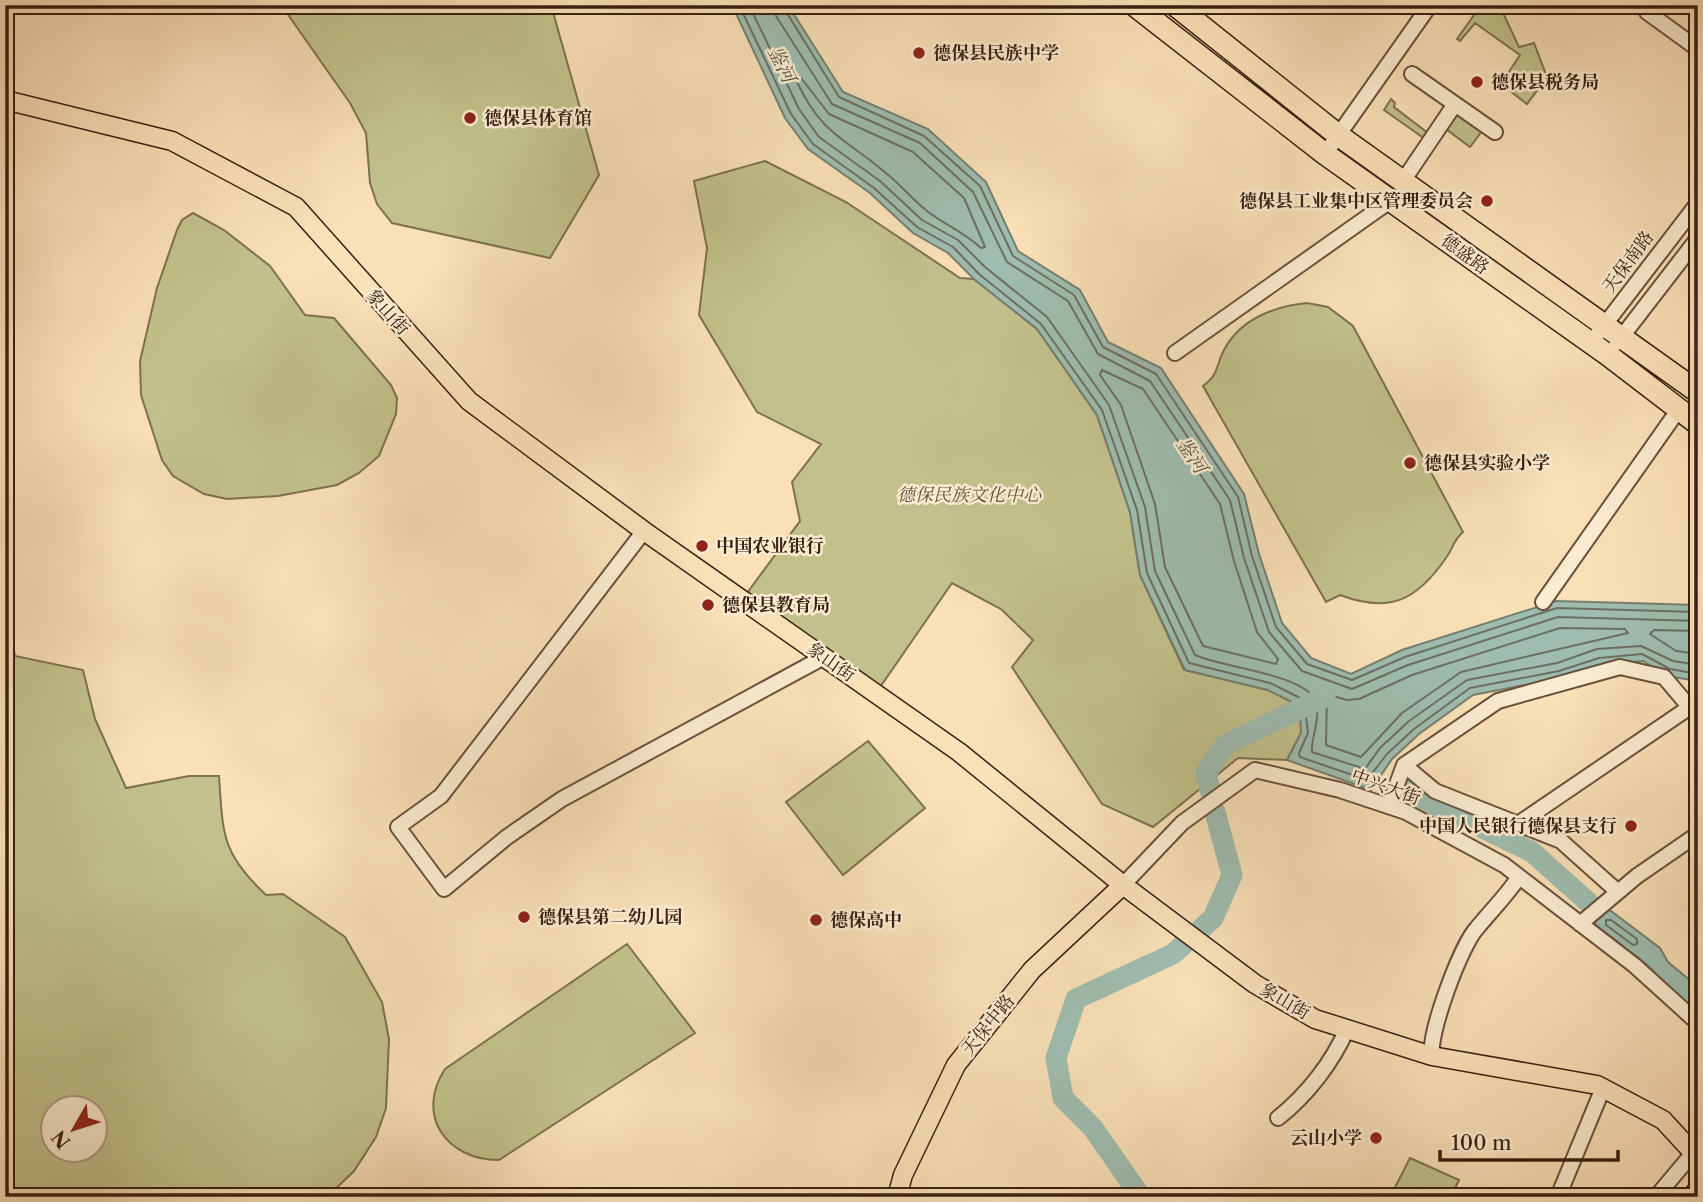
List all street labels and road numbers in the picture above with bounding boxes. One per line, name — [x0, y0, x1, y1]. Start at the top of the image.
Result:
street label: 天保南路 — [1598, 227, 1658, 297]
street label: 德盛路 — [1437, 229, 1493, 279]
street label: 象山街 — [362, 285, 414, 339]
street label: 象山街 — [803, 638, 859, 686]
street label: 中兴大街 — [1348, 764, 1424, 810]
street label: 象山街 — [1256, 978, 1314, 1024]
street label: 天保中路 — [957, 990, 1019, 1060]

